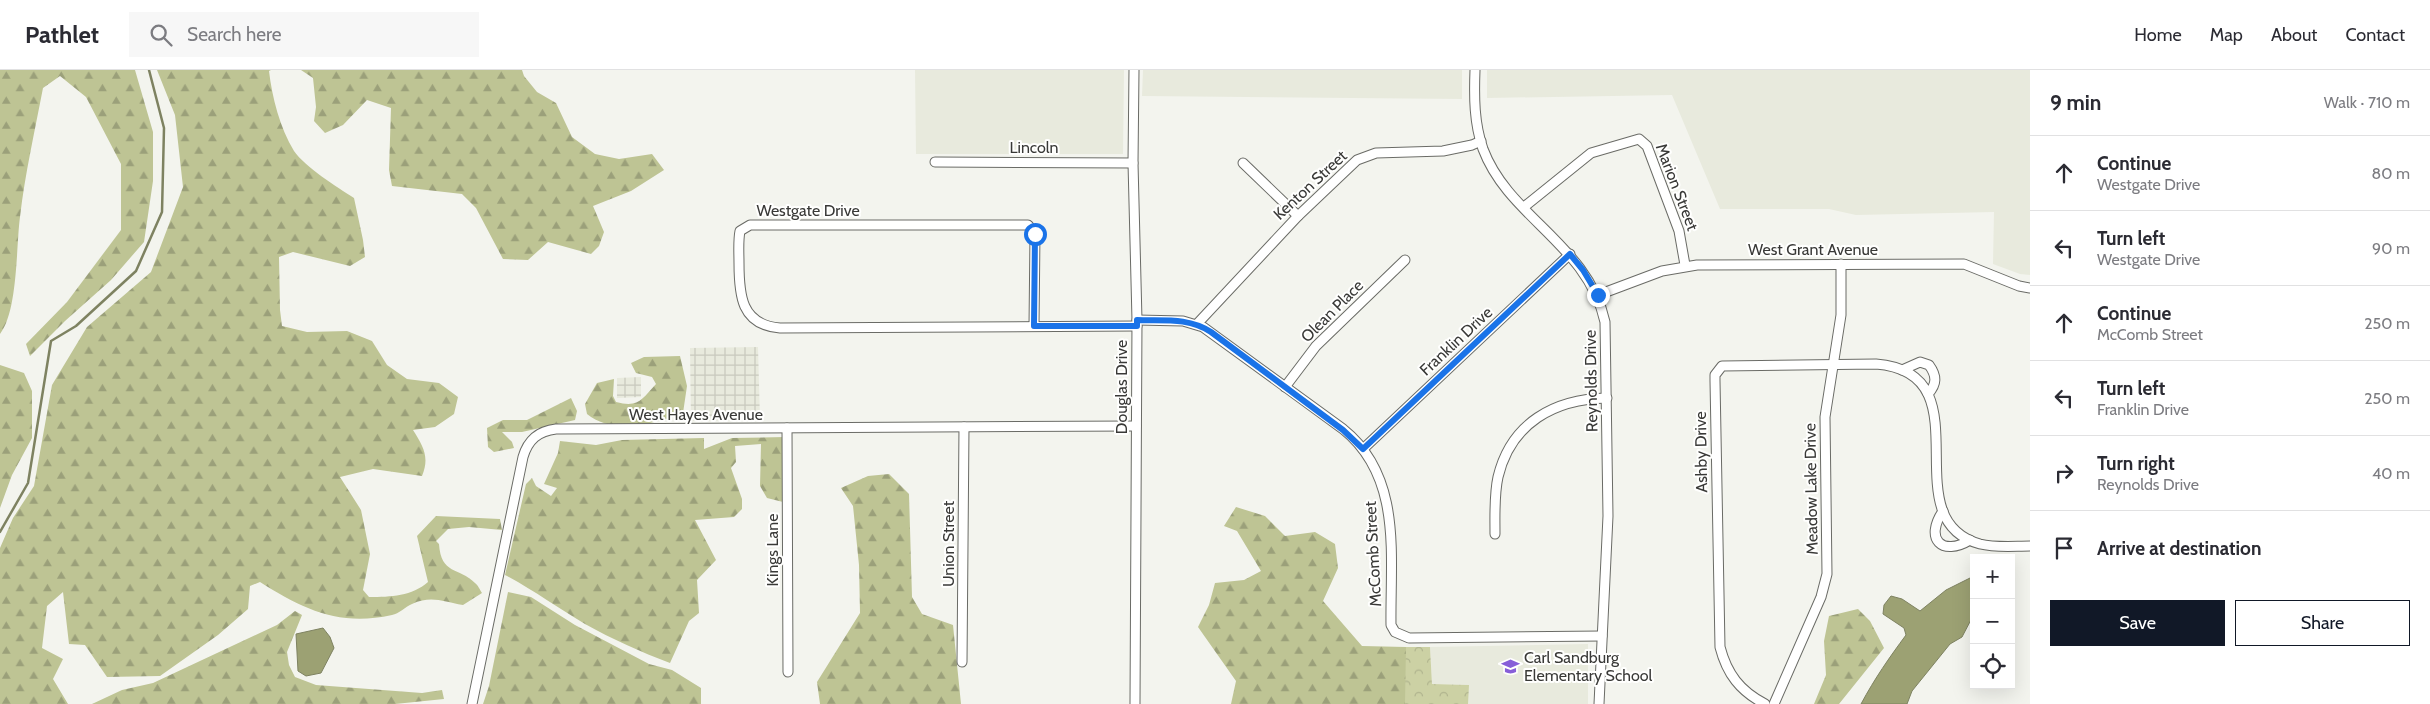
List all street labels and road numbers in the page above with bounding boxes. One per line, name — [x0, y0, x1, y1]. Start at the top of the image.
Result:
street label: Lincoln — [1009, 138, 1059, 157]
street label: Marion Street — [1652, 141, 1702, 234]
street label: Kenton Street — [1269, 146, 1351, 224]
street label: Westgate Drive — [756, 201, 860, 220]
street label: West Grant Avenue — [1748, 240, 1878, 259]
street label: Olean Place — [1297, 276, 1367, 346]
street label: Franklin Drive — [1416, 303, 1496, 379]
street label: Reynolds Drive — [1581, 330, 1601, 432]
street label: Douglas Drive — [1112, 340, 1131, 434]
street label: West Hayes Avenue — [629, 405, 763, 424]
street label: Ashby Drive — [1691, 411, 1711, 493]
street label: Meadow Lake Drive — [1800, 423, 1822, 555]
street label: Union Street — [939, 500, 958, 587]
street label: McComb Street — [1361, 500, 1385, 607]
street label: Kings Lane — [763, 514, 782, 586]

